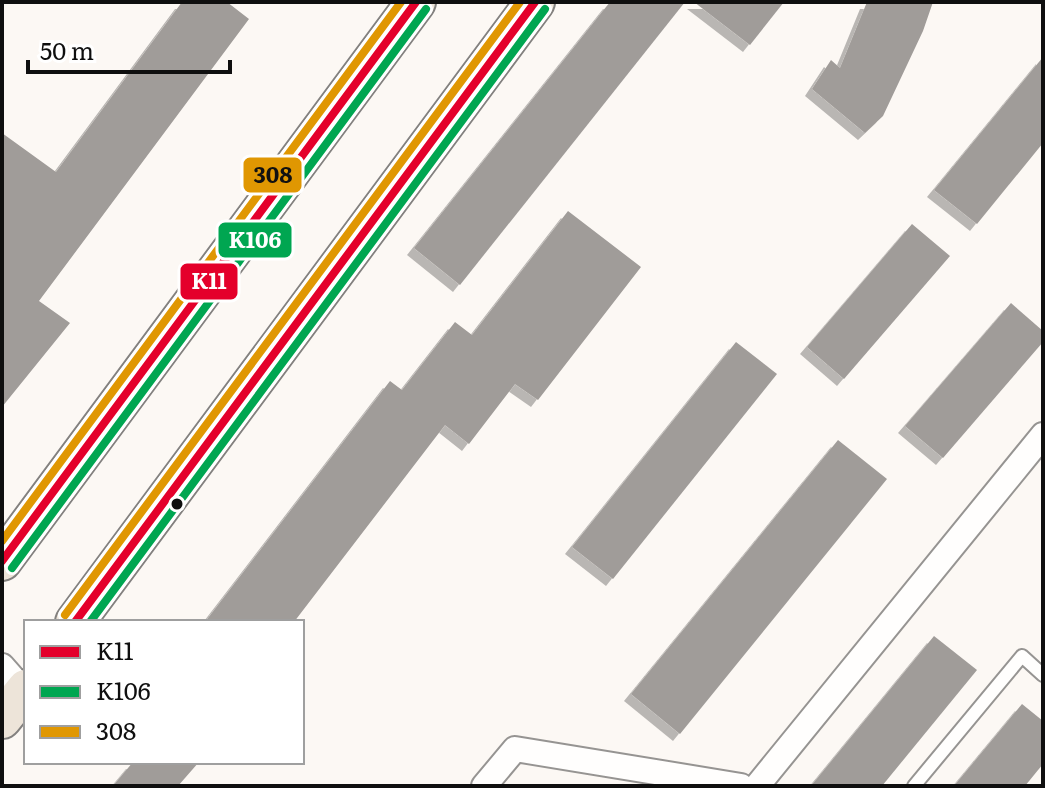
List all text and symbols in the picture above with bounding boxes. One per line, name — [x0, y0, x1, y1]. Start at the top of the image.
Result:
scale bar — [28, 24, 230, 74]
text: 50 m — [40, 32, 94, 67]
line badge: 308 — [242, 156, 303, 194]
text: 308 — [254, 157, 292, 190]
line badge: K106 — [217, 221, 293, 259]
text: K106 — [229, 222, 282, 255]
line badge: K11 — [179, 262, 239, 301]
text: K11 — [191, 263, 227, 296]
unlabelled marker — [169, 496, 185, 512]
legend — [24, 620, 304, 764]
text: K11 — [96, 632, 134, 667]
text: K106 — [96, 672, 151, 707]
text: 308 — [96, 712, 136, 747]

